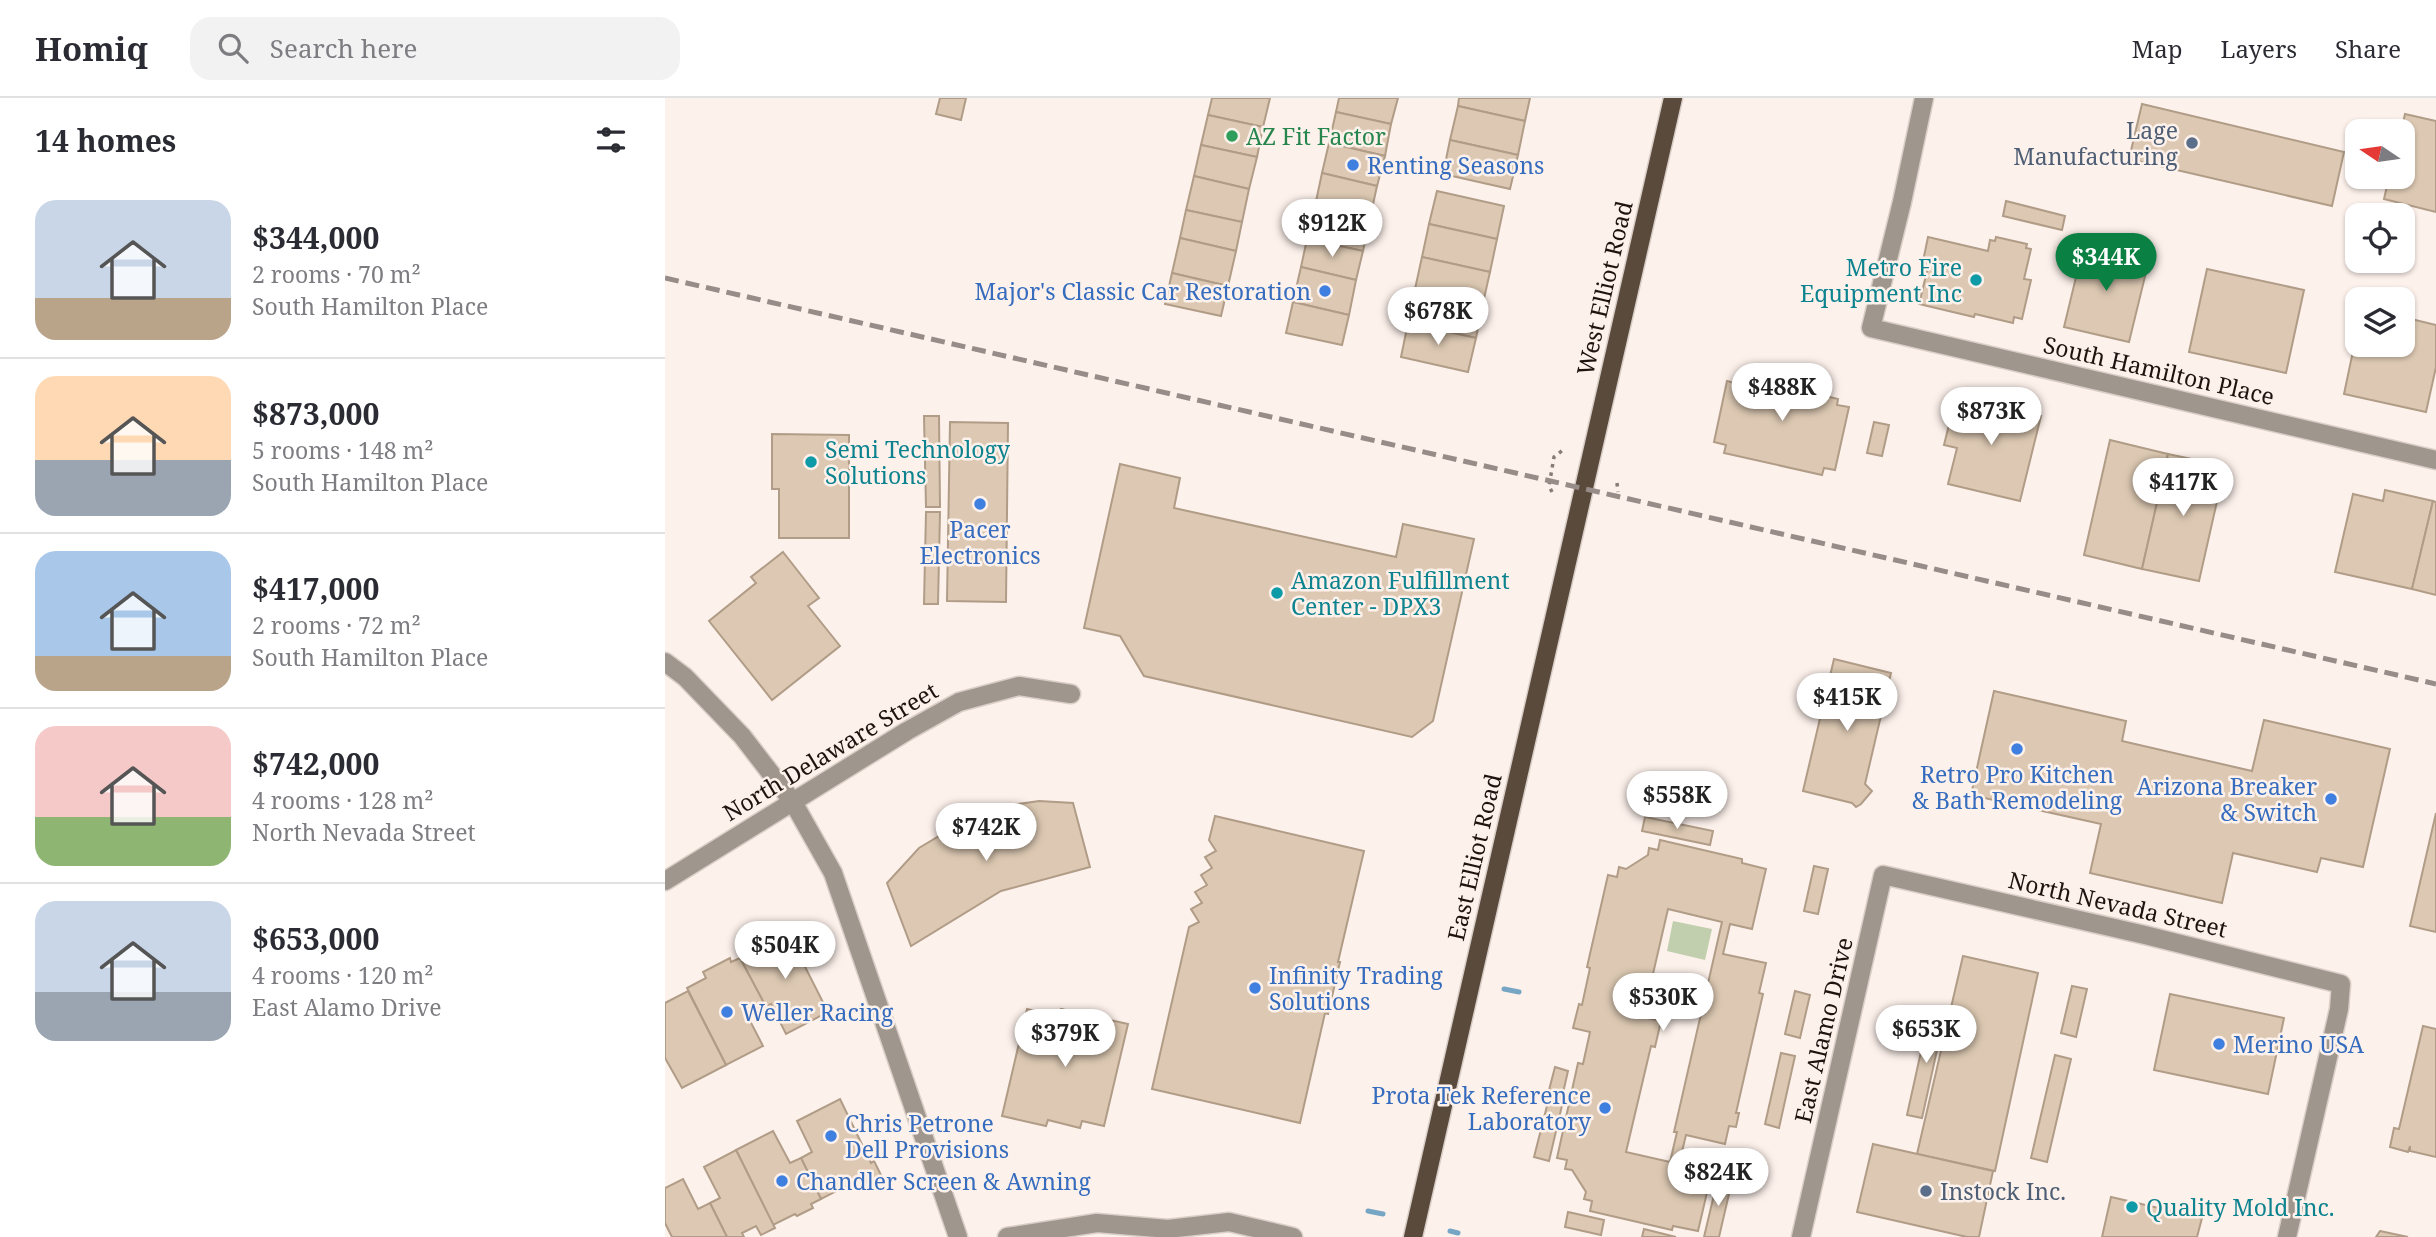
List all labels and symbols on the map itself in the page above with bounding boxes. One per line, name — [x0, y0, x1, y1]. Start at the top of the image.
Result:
place label: Lage Manufacturing — [2013, 114, 2179, 172]
north arrow — [2345, 119, 2415, 189]
place label: AZ Fit Factor — [1246, 120, 1386, 152]
marker: AZ Fit Factor — [1224, 128, 1240, 144]
marker: Lage Manufacturing — [2184, 135, 2200, 151]
place label: Renting Seasons — [1367, 149, 1545, 181]
marker: Renting Seasons — [1345, 157, 1361, 173]
street label: West Elliot Road — [1568, 198, 1640, 378]
pin: $912K — [1283, 200, 1381, 259]
pin: $344K — [2057, 234, 2155, 293]
place label: Metro Fire Equipment Inc — [1800, 251, 1962, 309]
marker: Metro Fire Equipment Inc — [1968, 272, 1984, 288]
place label: Major's Classic Car Restoration — [975, 275, 1311, 307]
marker: Major's Classic Car Restoration — [1317, 283, 1333, 299]
pin: $678K — [1389, 288, 1487, 347]
street label: South Hamilton Place — [2040, 328, 2278, 412]
pin: $488K — [1733, 364, 1831, 423]
pin: $873K — [1942, 388, 2040, 447]
place label: Semi Technology Solutions — [825, 433, 1010, 491]
marker: Semi Technology Solutions — [803, 454, 819, 470]
pin: $417K — [2134, 458, 2232, 518]
marker: Pacer Electronics — [972, 496, 988, 512]
place label: Pacer Electronics — [919, 513, 1041, 571]
place label: Amazon Fulfillment Center - DPX3 — [1291, 564, 1510, 622]
marker: Amazon Fulfillment Center - DPX3 — [1269, 585, 1285, 601]
street label: North Delaware Street — [717, 674, 943, 828]
pin: $415K — [1798, 674, 1896, 733]
marker: Retro Pro Kitchen & Bath Remodeling — [2009, 741, 2025, 757]
place label: Retro Pro Kitchen & Bath Remodeling — [1912, 758, 2123, 816]
street label: East Elliot Road — [1439, 770, 1509, 944]
place label: Arizona Breaker & Switch — [2137, 770, 2317, 828]
pin: $558K — [1628, 772, 1726, 831]
marker: Arizona Breaker & Switch — [2323, 791, 2339, 807]
pin: $742K — [937, 804, 1035, 863]
street label: North Nevada Street — [2005, 863, 2231, 945]
pin: $504K — [736, 922, 834, 981]
street label: East Alamo Drive — [1786, 934, 1860, 1126]
place label: Infinity Trading Solutions — [1269, 959, 1444, 1017]
pin: $530K — [1614, 974, 1712, 1033]
marker: Infinity Trading Solutions — [1247, 980, 1263, 996]
place label: Weller Racing — [741, 996, 894, 1028]
marker: Weller Racing — [719, 1004, 735, 1020]
pin: $653K — [1877, 1006, 1975, 1065]
pin: $379K — [1016, 1010, 1114, 1069]
place label: Merino USA — [2233, 1028, 2365, 1060]
marker: Merino USA — [2211, 1036, 2227, 1052]
place label: Prota Tek Reference Laboratory — [1372, 1079, 1591, 1137]
marker: Prota Tek Reference Laboratory — [1597, 1100, 1613, 1116]
place label: Chris Petrone Dell Provisions — [845, 1107, 1009, 1165]
marker: Chris Petrone Dell Provisions — [823, 1128, 839, 1144]
pin: $824K — [1669, 1148, 1767, 1208]
place label: Chandler Screen & Awning — [796, 1165, 1091, 1197]
marker: Chandler Screen & Awning — [774, 1173, 790, 1189]
place label: Instock Inc. — [1940, 1175, 2066, 1207]
marker: Instock Inc. — [1918, 1183, 1934, 1199]
place label: Quality Mold Inc. — [2146, 1191, 2335, 1223]
marker: Quality Mold Inc. — [2124, 1199, 2140, 1215]

